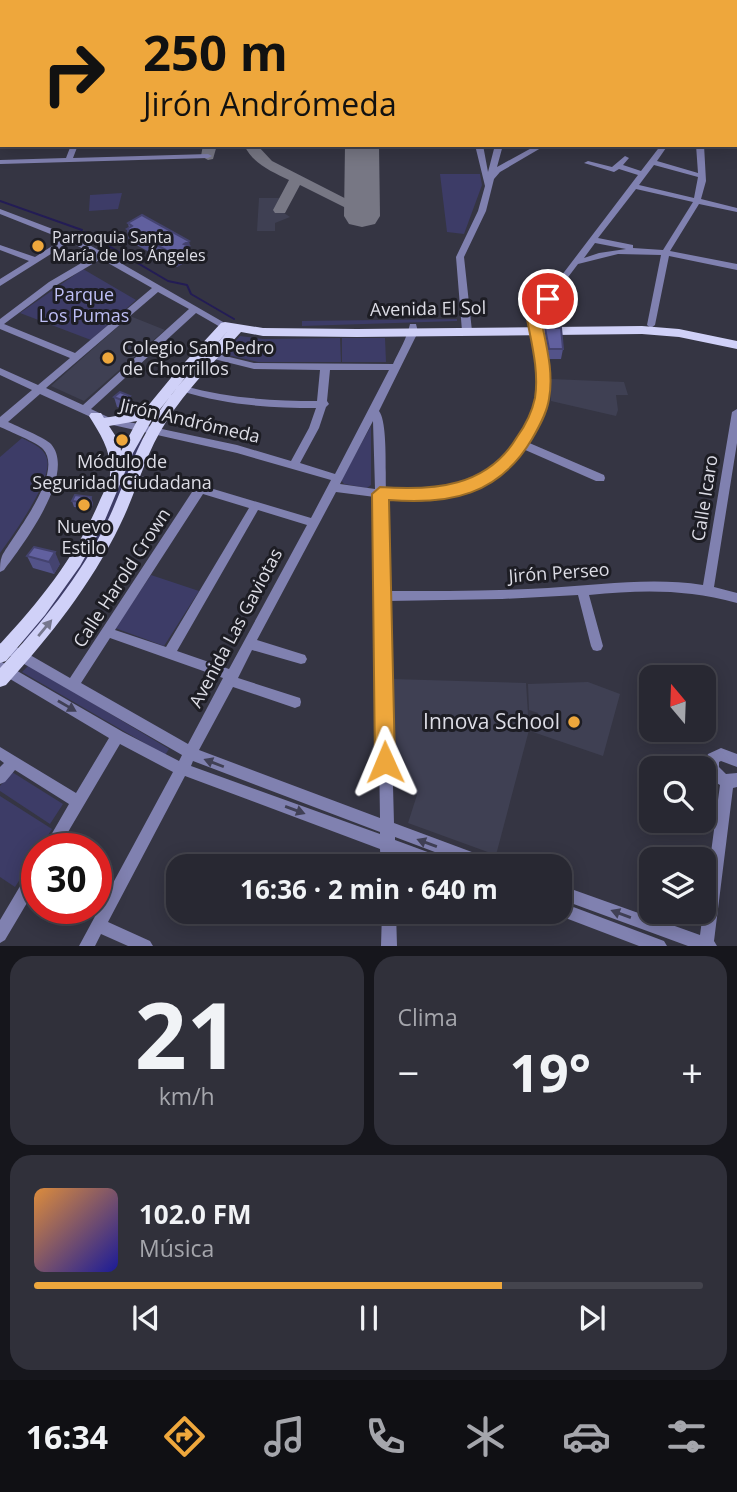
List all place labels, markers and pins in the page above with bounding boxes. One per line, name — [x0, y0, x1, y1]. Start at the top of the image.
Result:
place label: Parroquia Santa María de los Ángeles — [52, 226, 206, 266]
marker: Parroquia Santa María de los Ángeles — [30, 238, 46, 254]
pin — [518, 269, 578, 329]
place label: Colegio San Pedro de Chorrillos — [122, 335, 274, 380]
marker: Colegio San Pedro de Chorrillos — [100, 350, 116, 366]
marker: Módulo de Seguridad Ciudadana — [114, 432, 130, 448]
place label: Módulo de Seguridad Ciudadana — [32, 449, 212, 494]
marker: Nuevo Estilo — [76, 497, 92, 513]
place label: Nuevo Estilo — [57, 514, 111, 559]
place label: Innova School — [423, 707, 560, 735]
marker: Innova School — [566, 714, 582, 730]

